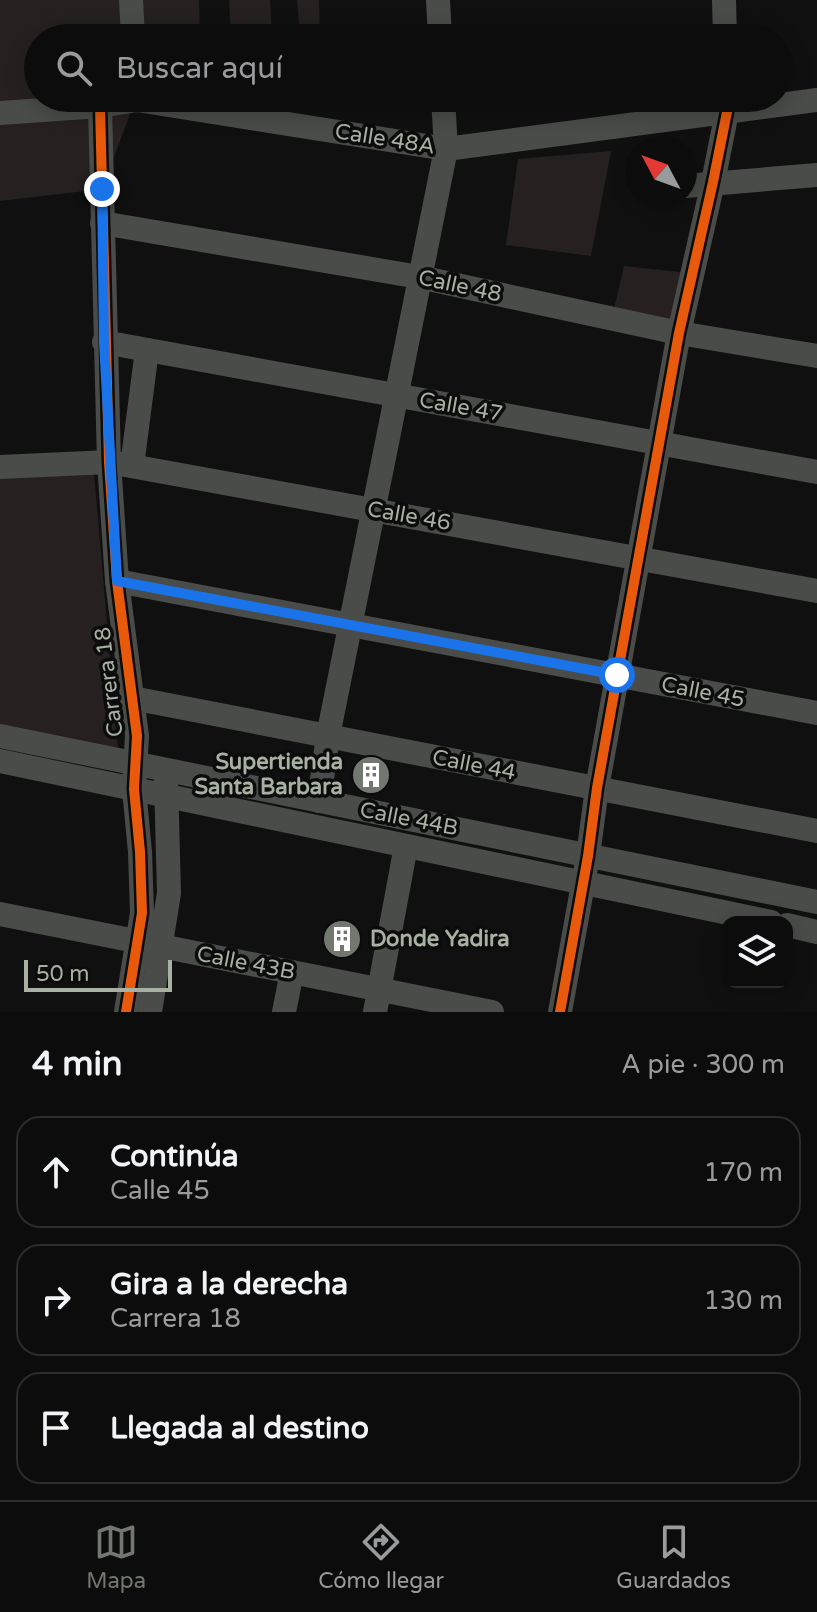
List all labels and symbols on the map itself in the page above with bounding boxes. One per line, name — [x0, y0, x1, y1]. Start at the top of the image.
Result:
street label: Calle 48A — [333, 118, 437, 160]
north arrow — [625, 136, 697, 208]
route end — [84, 171, 120, 207]
street label: Calle 48 — [416, 265, 504, 307]
street label: Calle 47 — [417, 387, 505, 427]
street label: Calle 46 — [365, 496, 453, 536]
street label: Carrera 18 — [89, 625, 129, 739]
route start — [599, 657, 635, 693]
street label: Calle 45 — [659, 671, 747, 713]
street label: Calle 44 — [430, 744, 518, 786]
place label: Supertienda Santa Barbara — [194, 749, 343, 800]
building icon: Supertienda Santa Barbara — [350, 754, 392, 796]
street label: Calle 44B — [358, 797, 460, 841]
building icon: Donde Yadira — [321, 918, 363, 960]
place label: Donde Yadira — [370, 926, 510, 952]
street label: Calle 43B — [195, 941, 297, 985]
scale bar — [24, 956, 172, 992]

